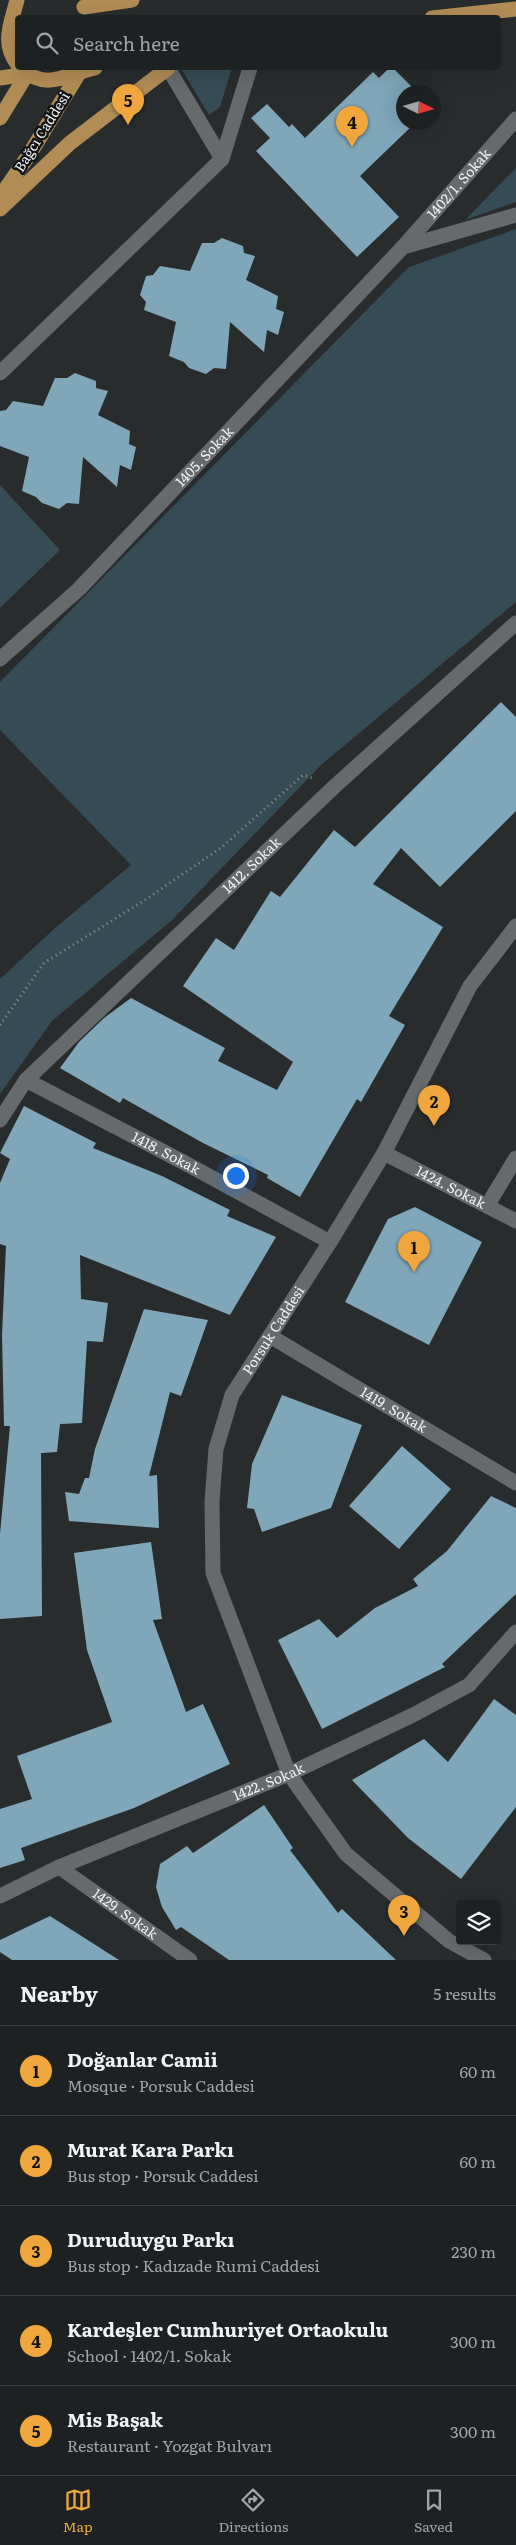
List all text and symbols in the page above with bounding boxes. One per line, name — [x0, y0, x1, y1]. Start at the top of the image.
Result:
search box — [15, 15, 501, 70]
icon: search — [33, 29, 61, 57]
text: Search here — [73, 29, 180, 57]
pin: 5 — [112, 84, 144, 125]
north arrow — [396, 85, 441, 130]
street label: Bağcı Caddesi — [9, 87, 74, 175]
pin: 4 — [336, 106, 368, 147]
street label: 1402/1. Sokak — [421, 143, 495, 223]
street label: 1405. Sokak — [170, 421, 238, 491]
street label: 1412. Sokak — [217, 832, 285, 897]
pin: 2 — [418, 1085, 450, 1126]
street label: 1418. Sokak — [129, 1126, 205, 1179]
street label: 1424. Sokak — [413, 1160, 490, 1213]
your location — [223, 1163, 249, 1189]
pin: 1 — [398, 1231, 430, 1272]
street label: Porsuk Caddesi — [237, 1281, 309, 1378]
street label: 1419. Sokak — [357, 1381, 432, 1437]
street label: 1422. Sokak — [230, 1757, 308, 1805]
street label: 1429. Sokak — [89, 1883, 163, 1943]
pin: 3 — [388, 1895, 420, 1936]
map controls — [456, 1900, 501, 1945]
button: layers — [456, 1900, 501, 1945]
text: Nearby — [20, 1977, 98, 2008]
text: 5 results — [433, 1981, 496, 2005]
text: Doğanlar Camii — [67, 2045, 218, 2073]
text: 1 — [33, 2059, 39, 2083]
text: 60 m — [459, 2059, 496, 2083]
text: Mosque · Porsuk Caddesi — [67, 2073, 255, 2097]
text: Murat Kara Parkı — [67, 2135, 234, 2163]
text: 2 — [32, 2149, 40, 2173]
text: 60 m — [459, 2149, 496, 2173]
text: Bus stop · Porsuk Caddesi — [67, 2163, 259, 2187]
text: Duruduygu Parkı — [67, 2225, 235, 2253]
text: 3 — [32, 2239, 40, 2263]
text: 230 m — [451, 2239, 496, 2263]
text: Bus stop · Kadızade Rumi Caddesi — [67, 2253, 320, 2277]
text: Kardeşler Cumhuriyet Ortaokulu — [67, 2315, 388, 2343]
text: 4 — [31, 2329, 41, 2353]
text: 300 m — [450, 2329, 496, 2353]
text: School · 1402/1. Sokak — [67, 2343, 231, 2367]
text: Mis Başak — [67, 2405, 163, 2433]
text: 5 — [32, 2419, 40, 2443]
text: 300 m — [450, 2419, 496, 2443]
text: Restaurant · Yozgat Bulvarı — [67, 2433, 272, 2457]
tab: Map — [63, 2486, 93, 2536]
tab: Directions — [218, 2486, 288, 2536]
tab: Saved — [414, 2486, 453, 2536]

